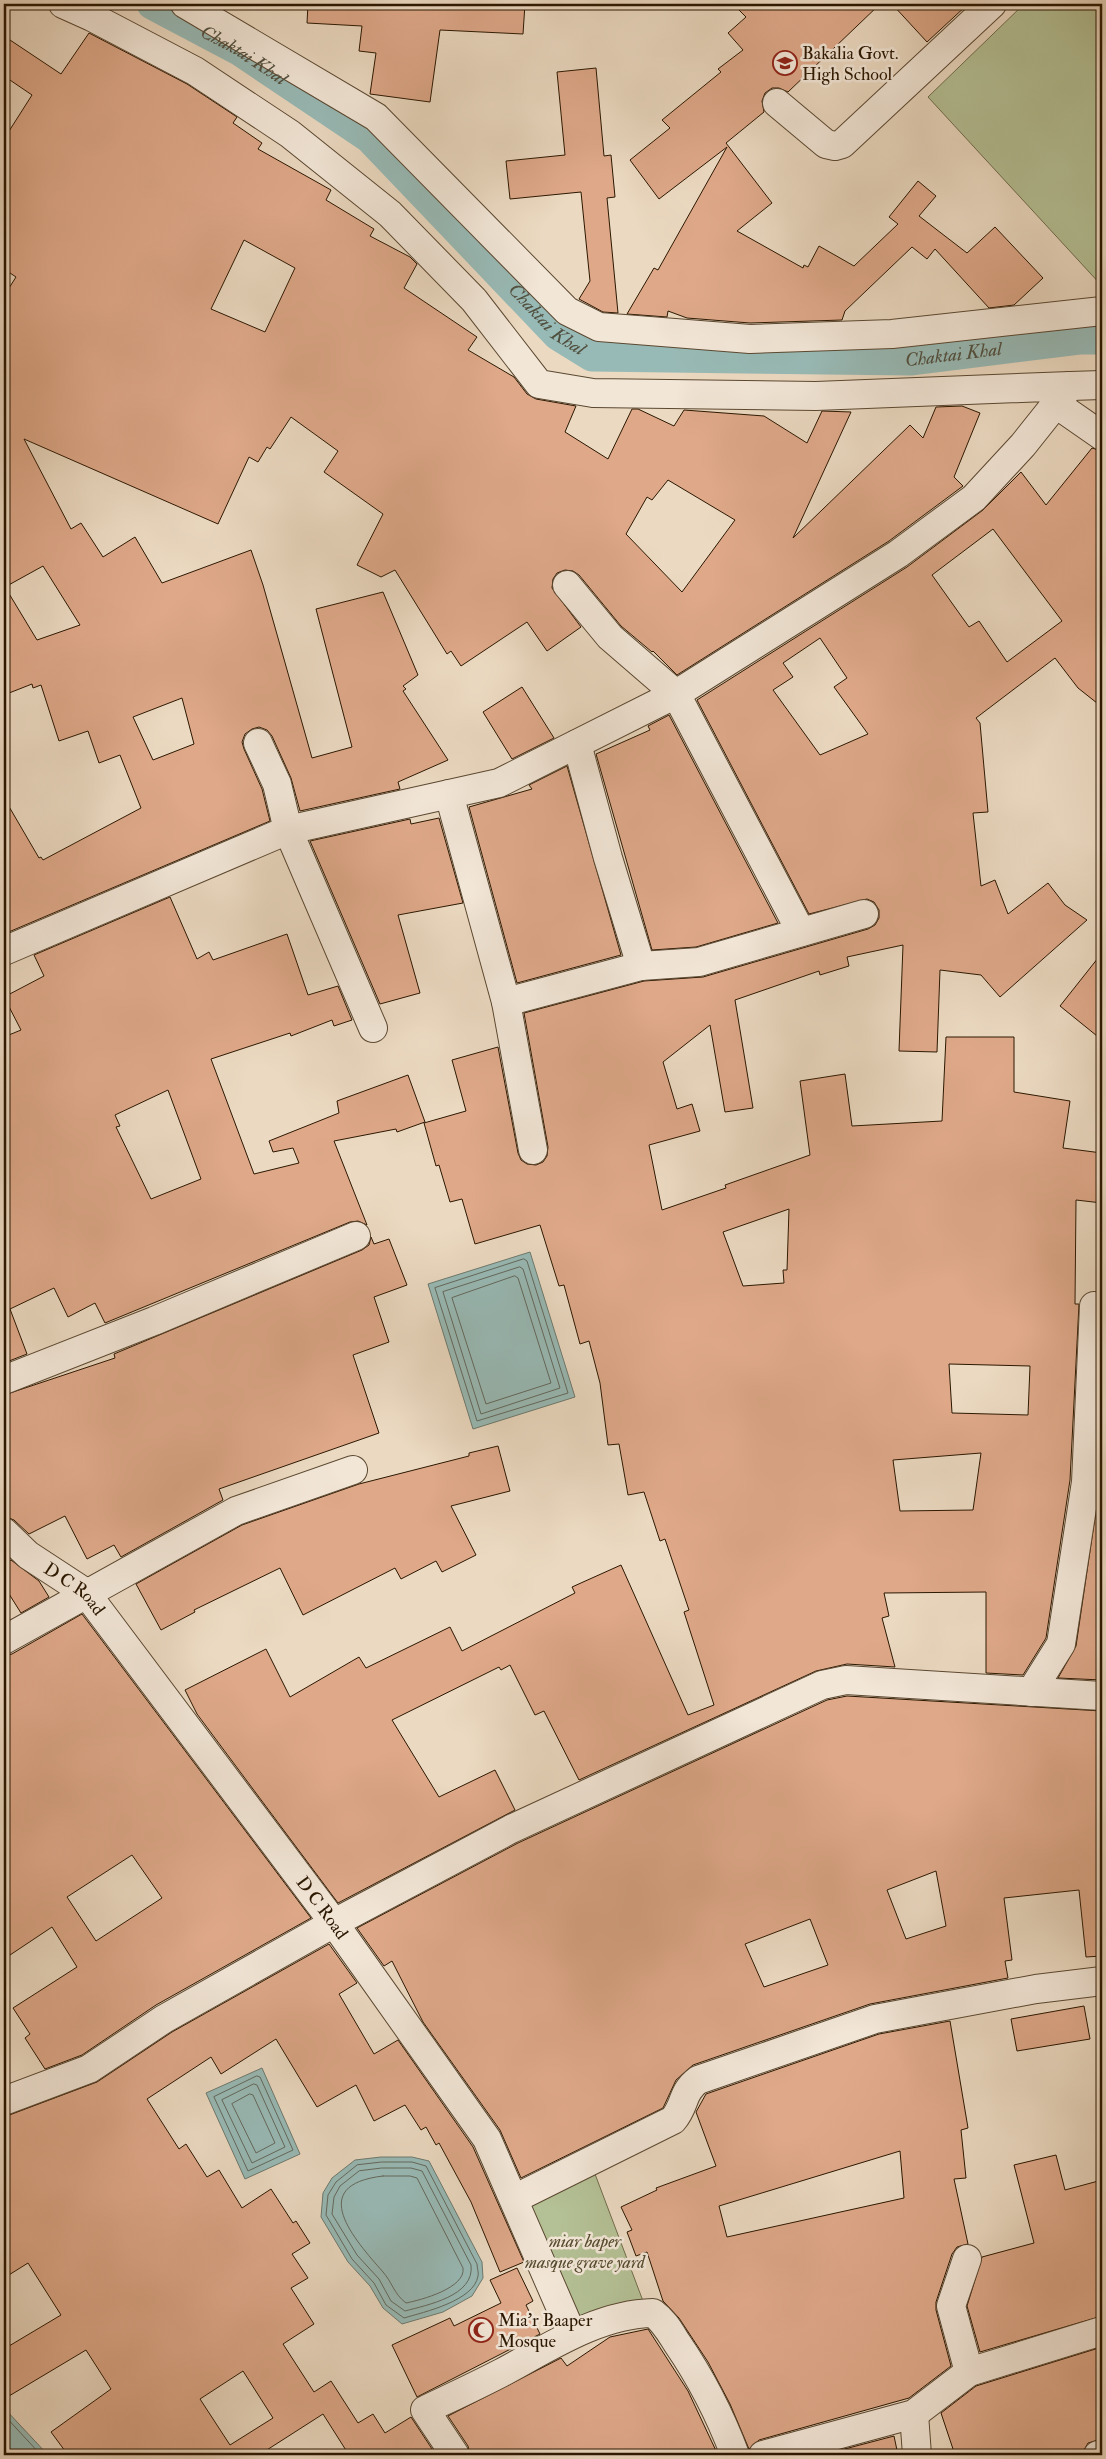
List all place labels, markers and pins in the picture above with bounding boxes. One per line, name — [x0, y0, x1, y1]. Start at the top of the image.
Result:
place label: Bakalia Govt. High School — [802, 42, 898, 86]
school or university icon: Bakalia Govt. High School — [772, 50, 798, 76]
place label: Mia'r Baaper Mosque — [498, 2309, 593, 2353]
mosque icon: Mia'r Baaper Mosque — [468, 2317, 494, 2343]

